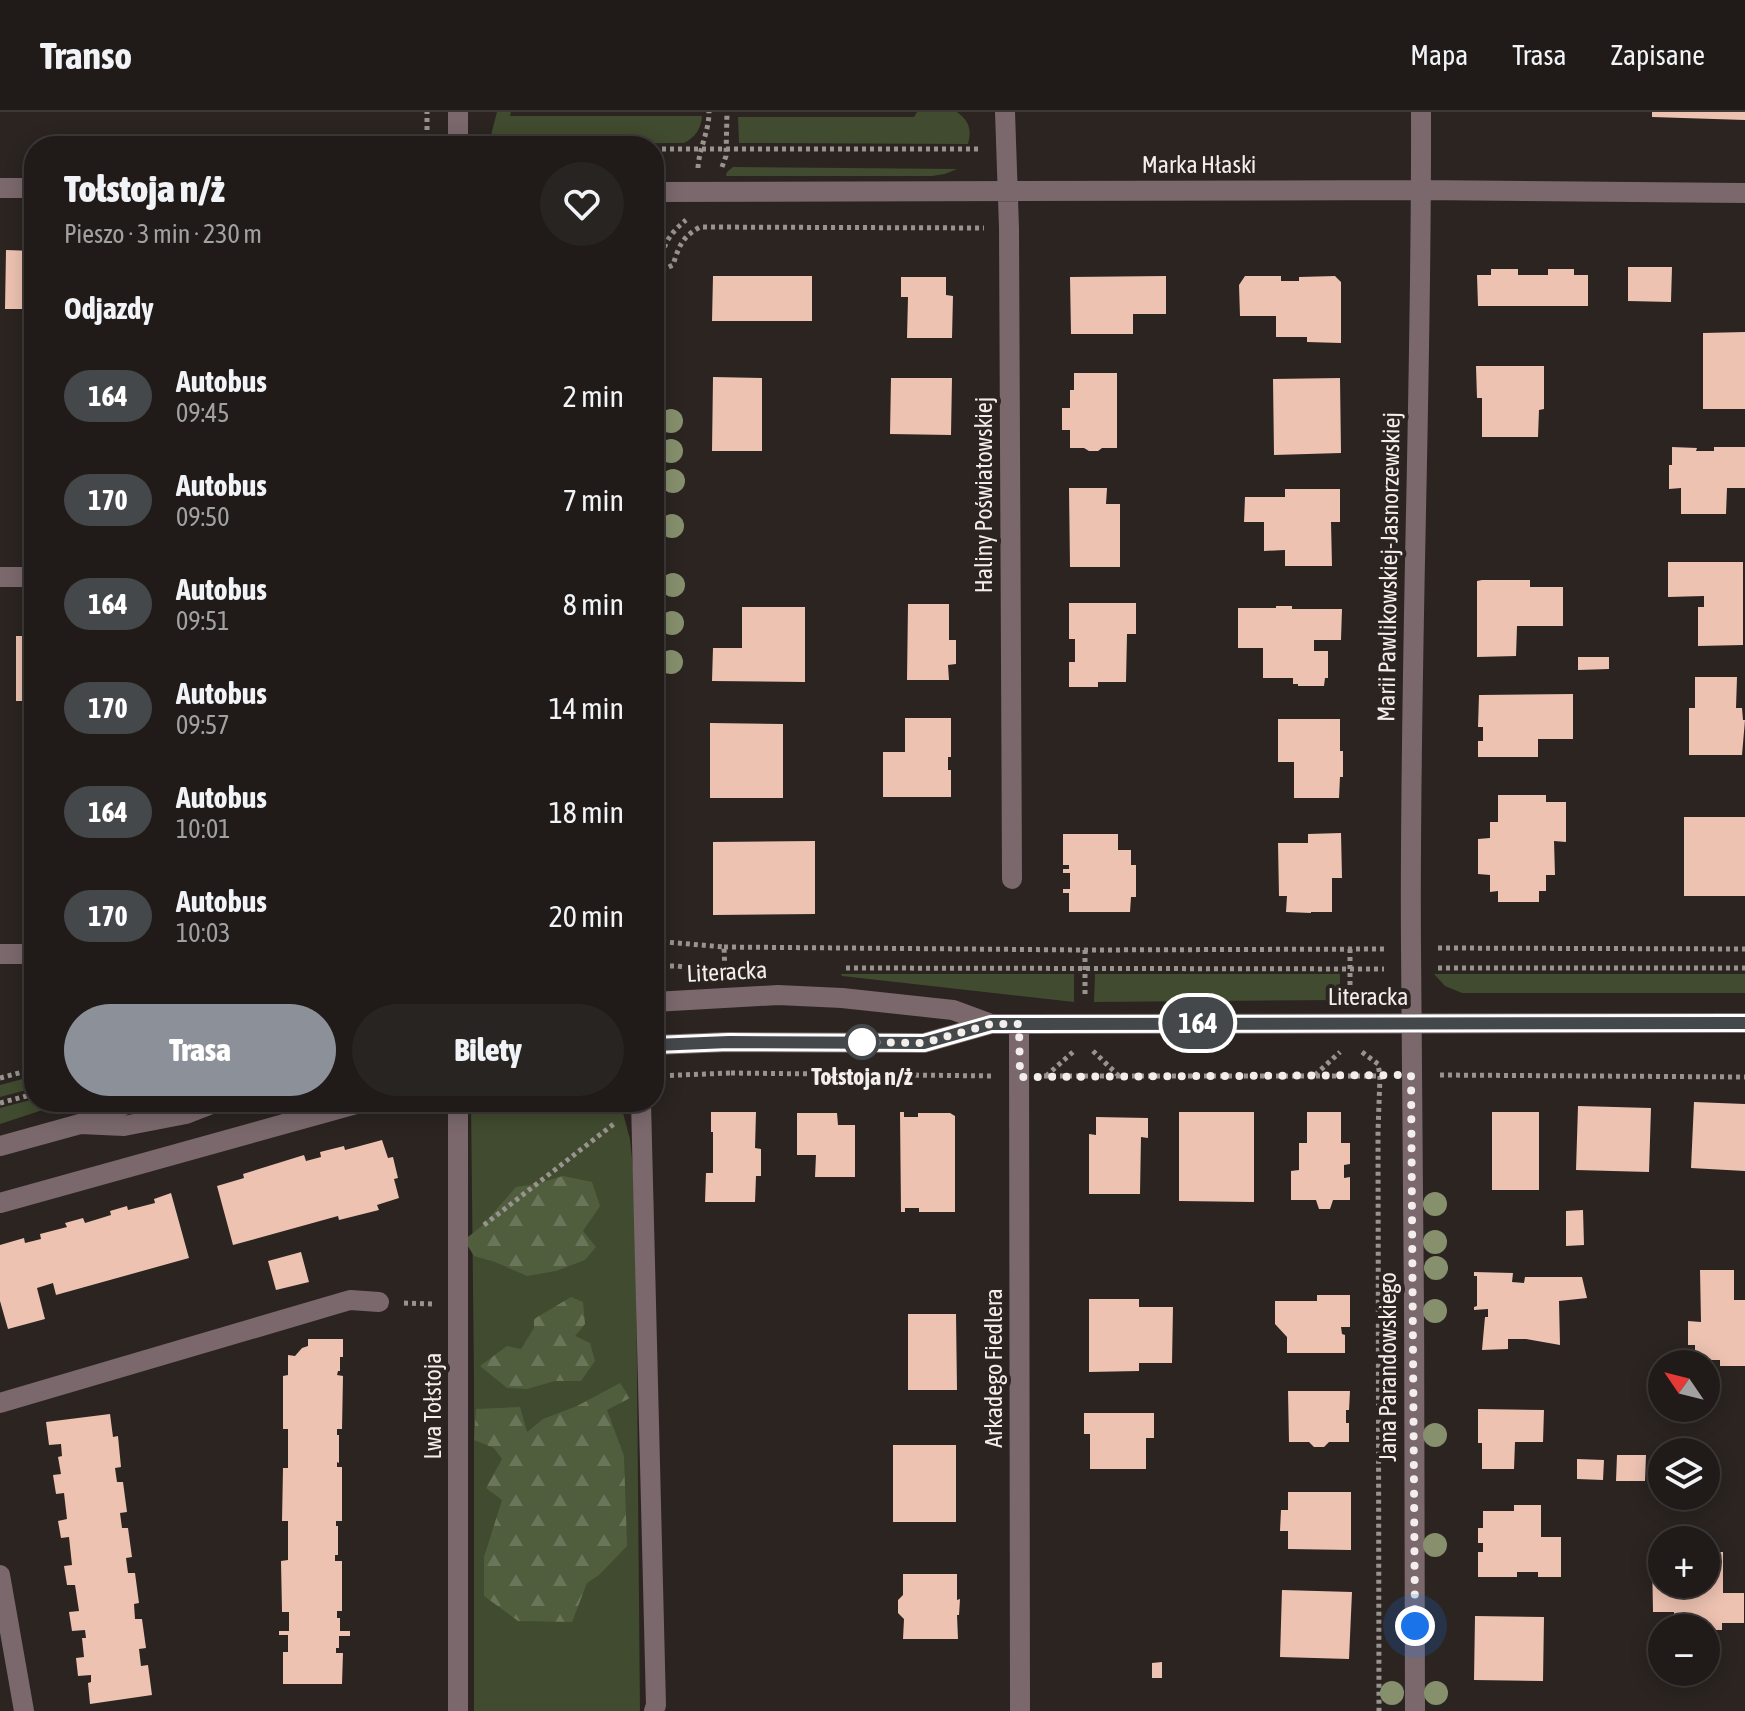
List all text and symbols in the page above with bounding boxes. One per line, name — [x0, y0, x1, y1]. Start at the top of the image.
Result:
text: Transo — [40, 34, 132, 77]
text: Mapa — [1410, 39, 1468, 71]
text: Trasa — [1512, 39, 1566, 71]
text: Zapisane — [1610, 39, 1705, 71]
street label: Marka Hłaski — [1142, 151, 1256, 178]
button: heart — [540, 162, 624, 246]
text: Tołstoja n/ż — [64, 167, 225, 210]
text: Pieszo · 3 min · 230 m — [64, 219, 262, 249]
text: Odjazdy — [64, 291, 154, 325]
text: Autobus — [176, 364, 267, 398]
text: 2 min — [563, 379, 624, 413]
text: 164 — [88, 380, 128, 412]
street label: Haliny Poświatowskiej — [970, 397, 997, 593]
text: 09:45 — [176, 398, 230, 428]
street label: Marii Pawlikowskiej-Jasnorzewskiej — [1372, 412, 1405, 722]
text: Autobus — [176, 468, 267, 502]
text: 7 min — [563, 483, 624, 517]
text: 170 — [88, 484, 128, 516]
text: 09:50 — [176, 502, 230, 532]
text: Autobus — [176, 572, 267, 606]
text: 8 min — [563, 587, 624, 621]
text: 164 — [88, 588, 128, 620]
text: 09:51 — [176, 606, 230, 636]
text: Autobus — [176, 676, 267, 710]
text: 14 min — [549, 691, 624, 725]
text: 170 — [88, 692, 128, 724]
text: 09:57 — [176, 710, 230, 740]
text: Autobus — [176, 780, 267, 814]
text: 18 min — [549, 795, 624, 829]
text: 164 — [88, 796, 128, 828]
text: 10:01 — [176, 814, 231, 844]
text: Autobus — [176, 884, 267, 918]
text: 20 min — [549, 899, 624, 933]
text: 170 — [88, 900, 128, 932]
text: 10:03 — [176, 918, 231, 948]
street label: Literacka — [686, 956, 768, 987]
street label: Literacka — [1328, 983, 1408, 1010]
line badge: 164 — [1152, 997, 1244, 1049]
button: Trasa — [64, 1004, 336, 1096]
button: Bilety — [352, 1004, 624, 1096]
text: 164 — [1178, 1007, 1218, 1039]
marker: Tołstoja n/ż — [845, 1025, 879, 1059]
place label: Tołstoja n/ż — [811, 1063, 913, 1090]
street label: Jana Parandowskiego — [1374, 1272, 1401, 1462]
street label: Arkadego Fiedlera — [980, 1288, 1007, 1448]
north arrow — [1648, 1350, 1720, 1422]
map controls — [1648, 1350, 1720, 1686]
street label: Lwa Tołstoja — [419, 1353, 446, 1459]
button: layers — [1648, 1438, 1720, 1510]
button: + — [1648, 1526, 1720, 1598]
your location — [1395, 1606, 1435, 1646]
button: − — [1648, 1614, 1720, 1686]

